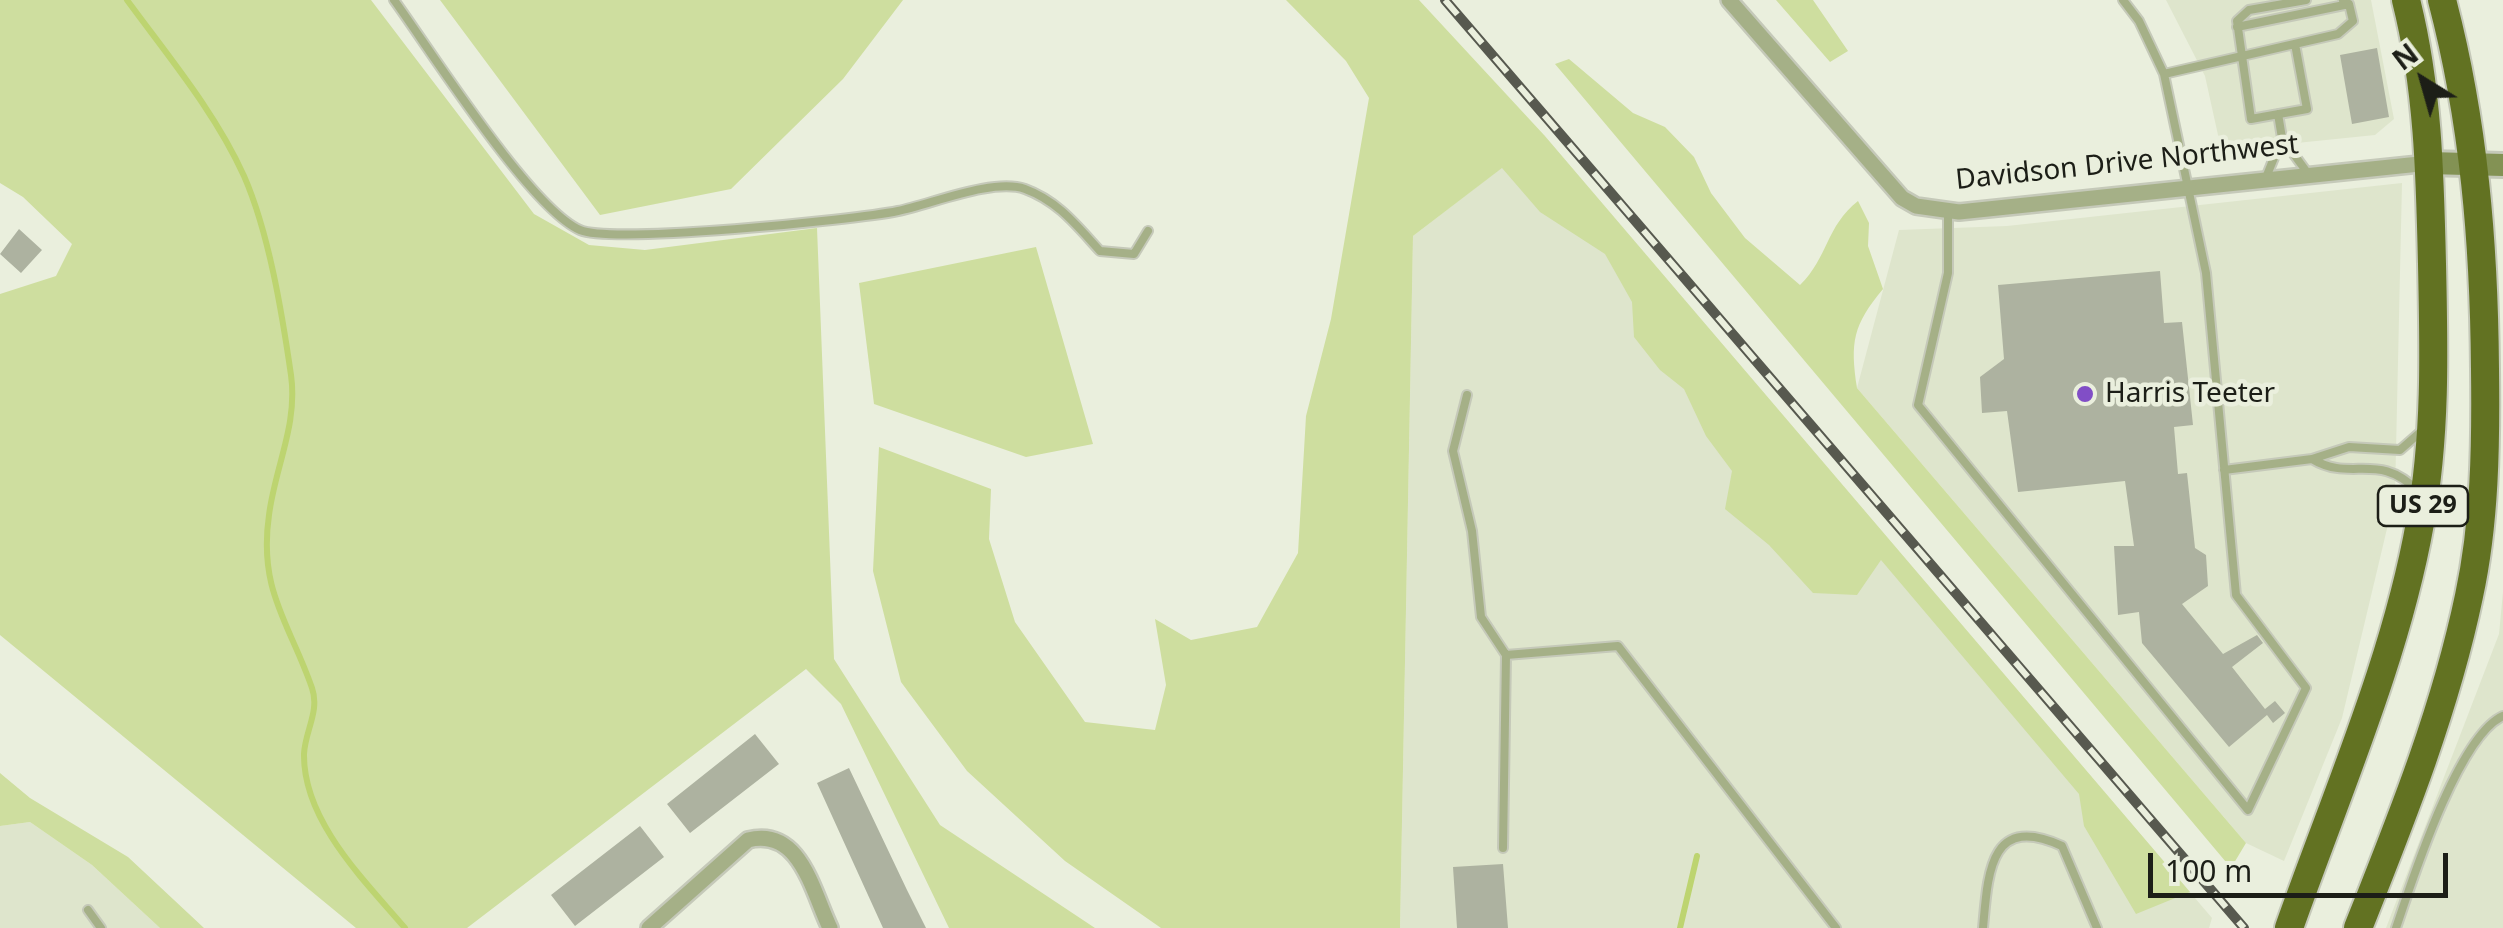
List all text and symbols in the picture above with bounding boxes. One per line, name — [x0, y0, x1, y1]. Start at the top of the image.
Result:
north arrow — [2373, 30, 2473, 130]
text: N — [2384, 34, 2425, 78]
street label: Davidson Drive Northwest — [1954, 128, 2300, 198]
place label: Harris Teeter — [2105, 377, 2275, 411]
marker: Harris Teeter — [2074, 383, 2096, 405]
road number: US 29 — [2378, 486, 2468, 526]
scale bar — [2153, 833, 2453, 895]
text: 100 m — [2165, 850, 2252, 891]

